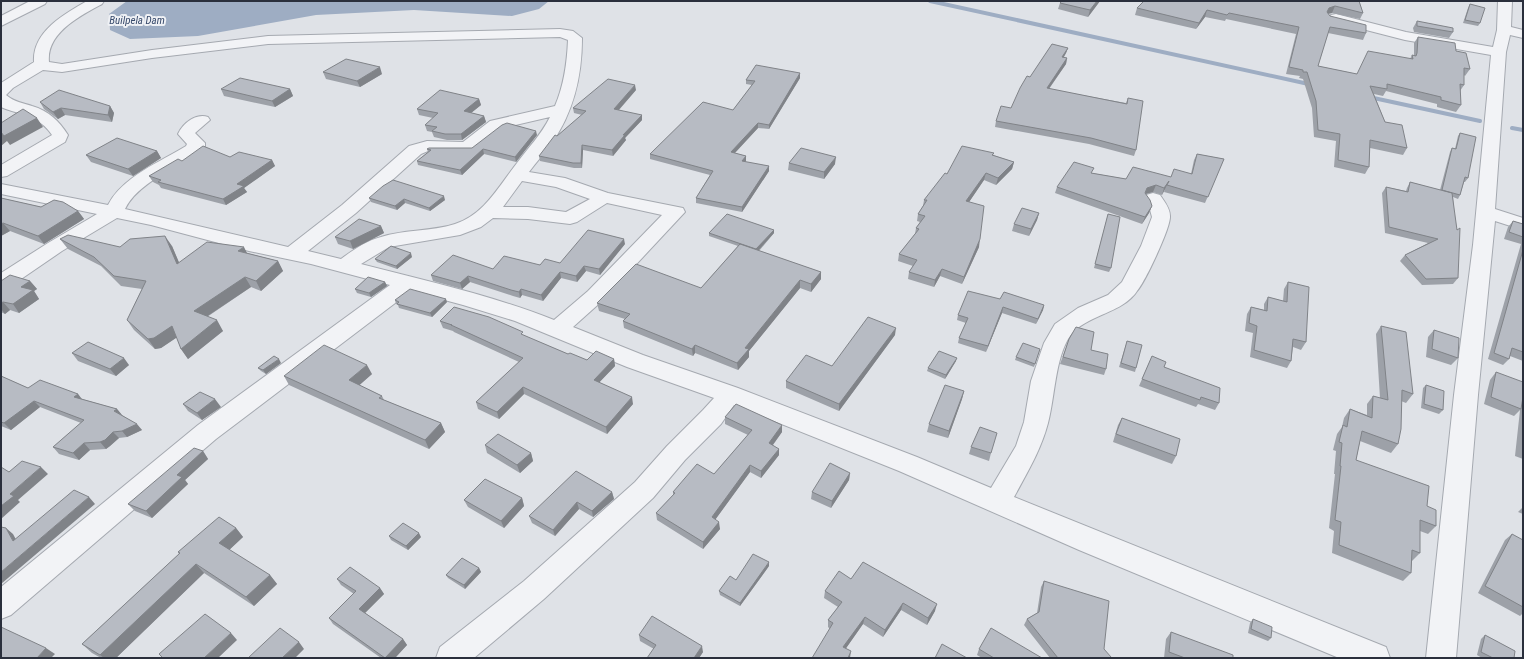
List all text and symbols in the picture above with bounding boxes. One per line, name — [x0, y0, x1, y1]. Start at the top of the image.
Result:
water label: Builpela Dam — [109, 14, 165, 27]

